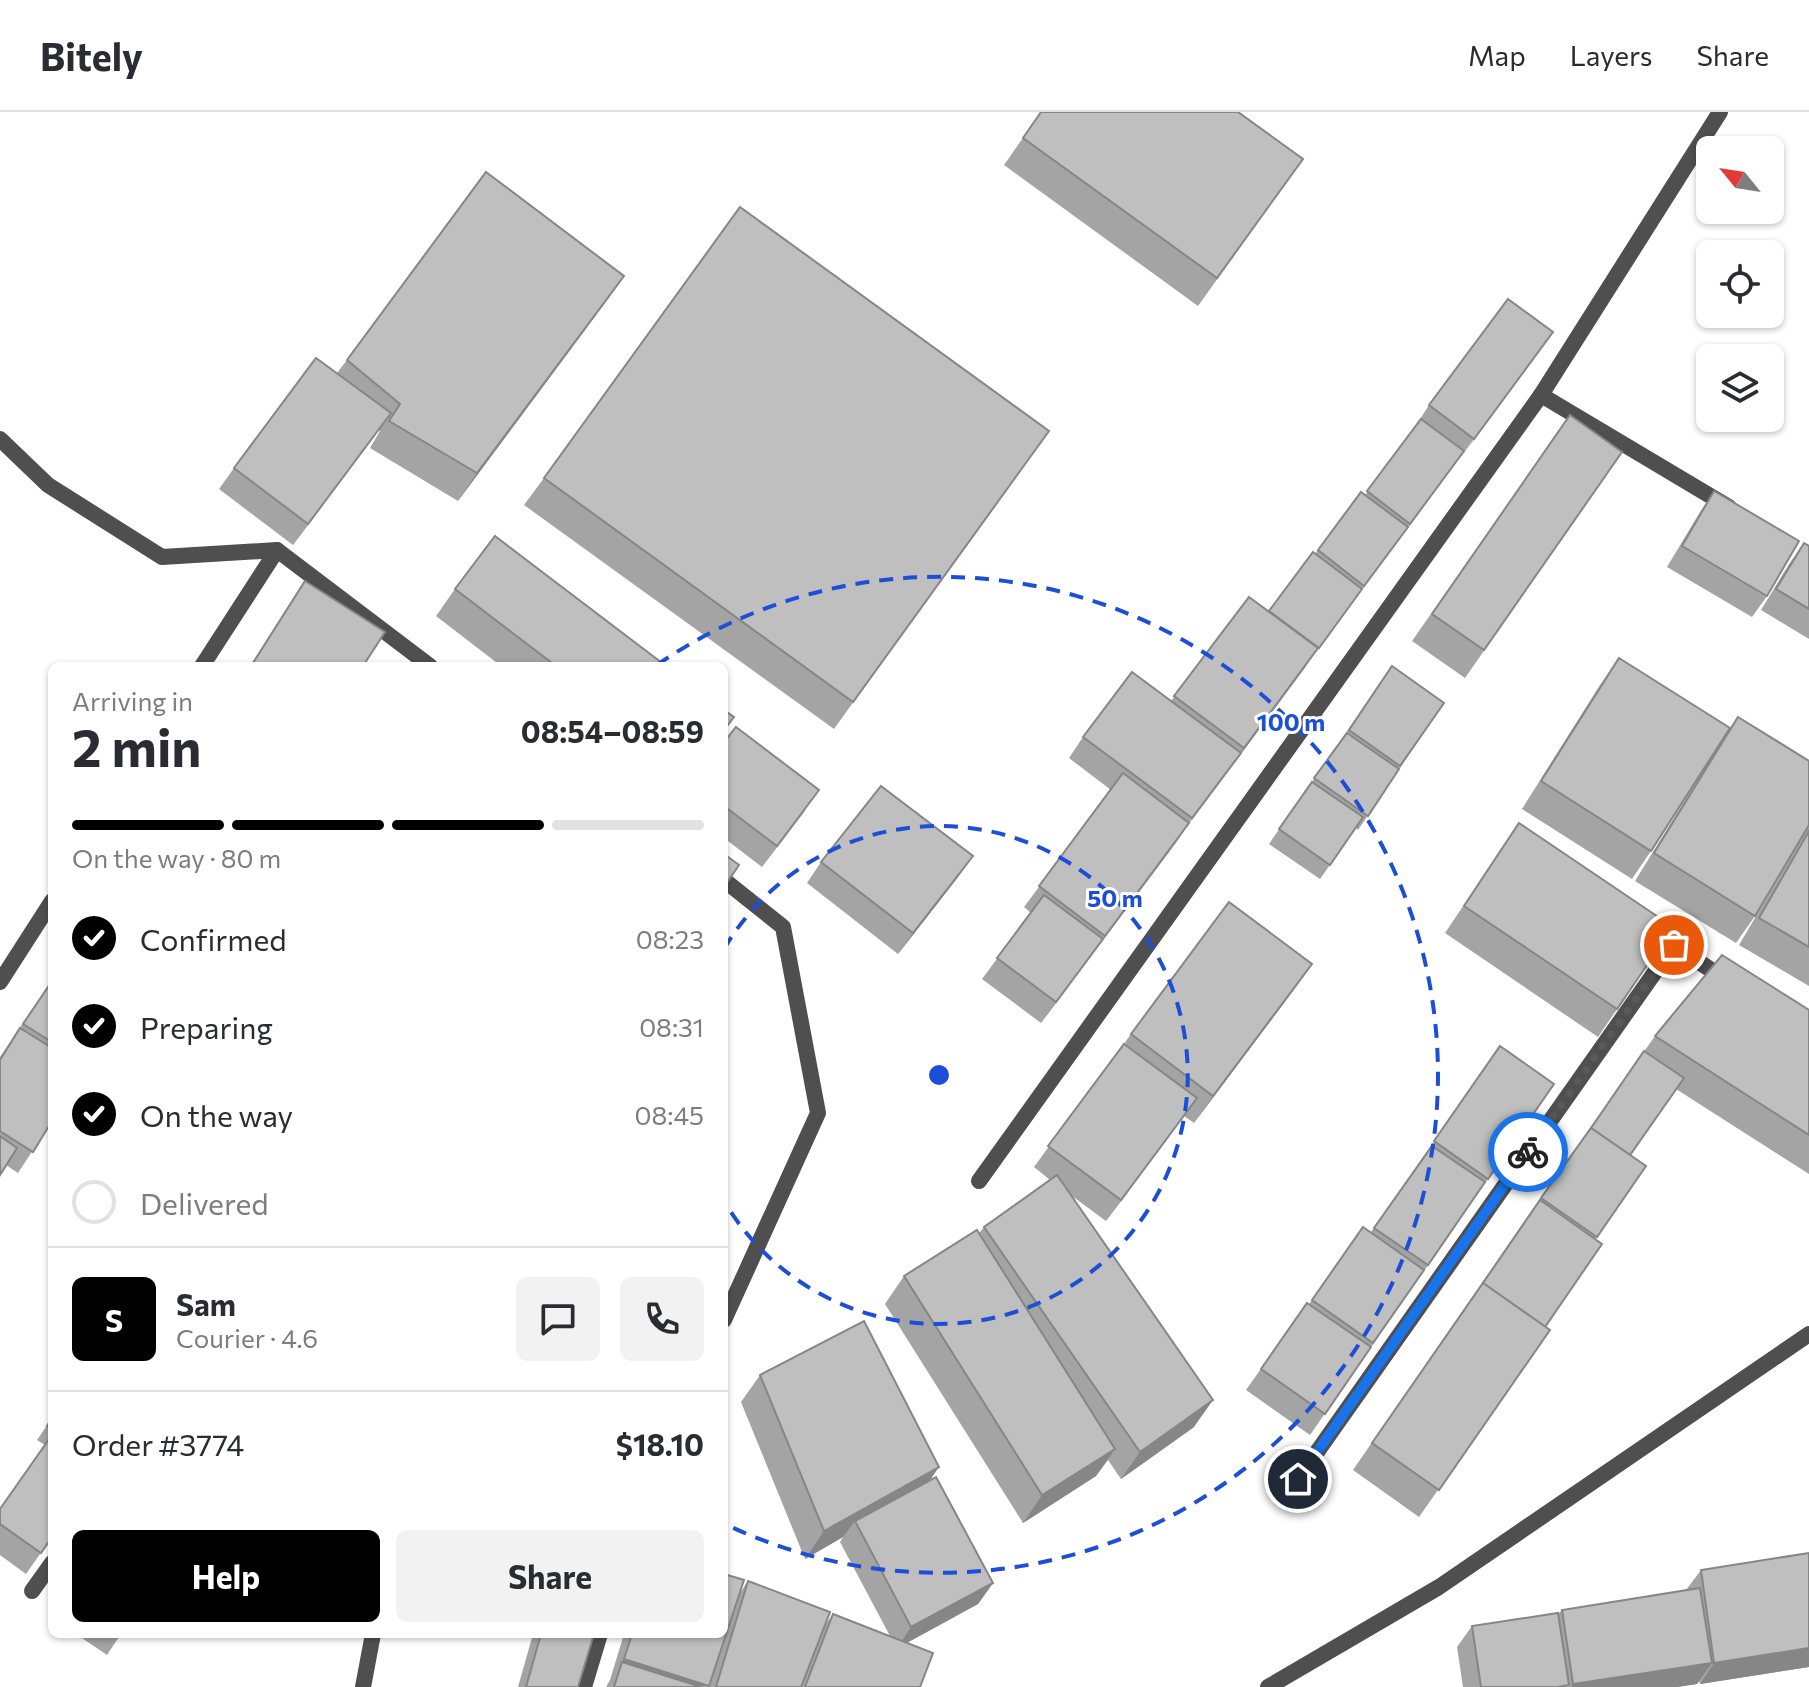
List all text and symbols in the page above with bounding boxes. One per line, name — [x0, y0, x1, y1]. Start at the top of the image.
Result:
text: Bitely — [40, 32, 143, 79]
text: Map — [1468, 38, 1526, 72]
text: Layers — [1570, 38, 1652, 72]
text: Share — [1696, 38, 1769, 72]
north arrow — [1696, 136, 1784, 224]
map controls — [1696, 136, 1784, 432]
button: locate — [1696, 240, 1784, 328]
button: layers — [1696, 344, 1784, 432]
text: Arriving in — [72, 685, 193, 716]
text: 100 m — [1257, 707, 1325, 736]
text: 08:54–08:59 — [521, 712, 704, 749]
text: 2 min — [72, 714, 201, 778]
text: On the way · 80 m — [72, 842, 281, 873]
text: 50 m — [1087, 883, 1143, 912]
pin — [1640, 911, 1708, 979]
icon: check — [72, 916, 116, 960]
text: Confirmed — [140, 920, 287, 957]
text: 08:23 — [636, 923, 704, 954]
icon: bag — [1652, 923, 1696, 967]
icon: check — [72, 1004, 116, 1048]
text: Preparing — [140, 1008, 273, 1045]
text: 08:31 — [639, 1011, 704, 1042]
centre of rings — [925, 1061, 953, 1089]
icon: check — [72, 1092, 116, 1136]
text: On the way — [140, 1096, 293, 1133]
text: 08:45 — [635, 1099, 704, 1130]
courier — [1488, 1112, 1568, 1192]
icon: bike — [1506, 1130, 1550, 1174]
text: Delivered — [140, 1184, 269, 1221]
button: chat — [516, 1277, 600, 1361]
button: phone — [620, 1277, 704, 1361]
text: Sam — [176, 1285, 236, 1322]
text: S — [105, 1301, 123, 1338]
text: Courier · 4.6 — [176, 1322, 318, 1353]
text: Order #3774 — [72, 1425, 244, 1462]
text: $18.10 — [616, 1425, 704, 1462]
pin — [1264, 1445, 1332, 1513]
icon: home — [1276, 1457, 1320, 1501]
button: Help — [72, 1530, 380, 1622]
button: Share — [396, 1530, 704, 1622]

